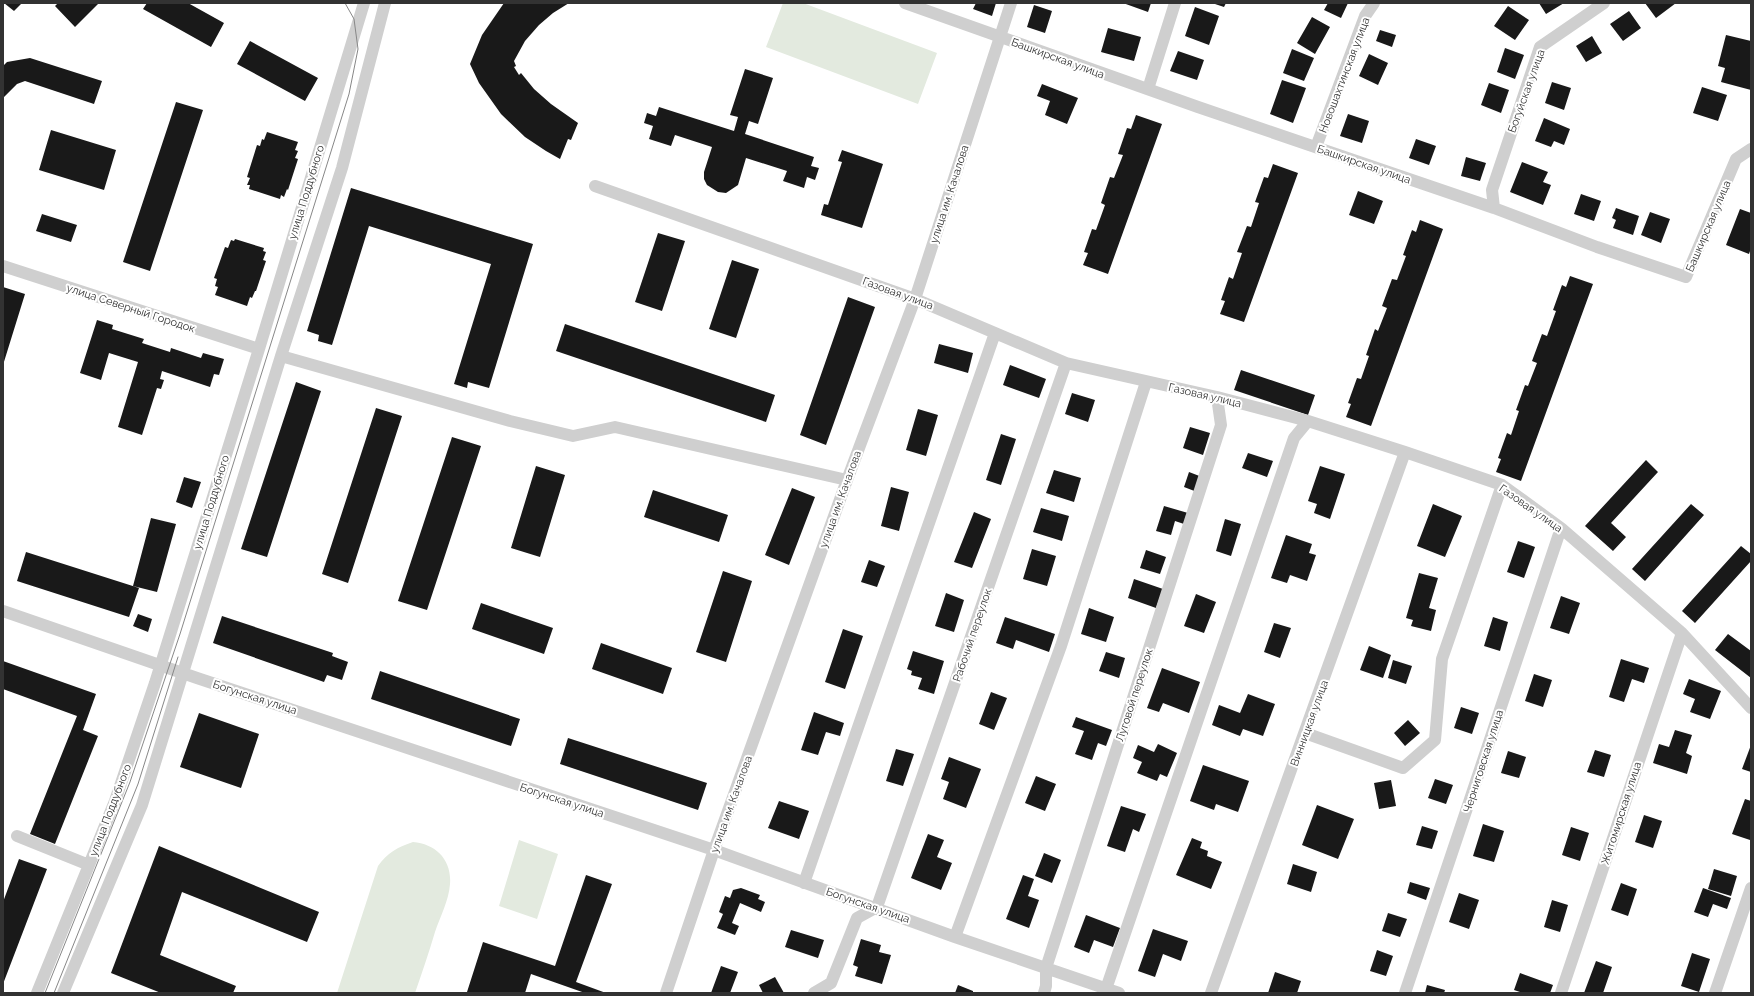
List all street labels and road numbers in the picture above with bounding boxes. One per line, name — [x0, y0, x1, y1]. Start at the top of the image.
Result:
street label: Новошахтинская улица — [1316, 16, 1372, 135]
street label: Башкирская улица — [1010, 36, 1106, 81]
street label: Богуйская улица — [1505, 48, 1548, 135]
street label: Башкирская улица — [1315, 142, 1412, 187]
street label: улица Поддубного — [286, 143, 327, 241]
street label: улица им. Качалова — [927, 143, 971, 245]
street label: Башкирская улица — [1683, 179, 1734, 274]
street label: Газовая улица — [861, 275, 935, 312]
street label: улица Северный Городок — [65, 282, 197, 336]
street label: Газовая улица — [1167, 381, 1243, 410]
street label: улица им. Качалова — [817, 449, 864, 550]
street label: улица Поддубного — [191, 453, 232, 551]
street label: Газовая улица — [1496, 482, 1565, 535]
street label: Рабочий переулок — [950, 587, 995, 684]
street label: Луговой переулок — [1113, 647, 1156, 743]
street label: Богунская улица — [211, 678, 299, 717]
street label: Винницкая улица — [1288, 678, 1331, 768]
street label: Черниговская улица — [1461, 708, 1506, 814]
street label: улица им. Качалова — [708, 754, 755, 855]
street label: Житомирская улица — [1599, 760, 1644, 866]
street label: улица Поддубного — [87, 762, 134, 858]
street label: Богунская улица — [518, 781, 606, 820]
street label: Богунская улица — [824, 885, 911, 926]

